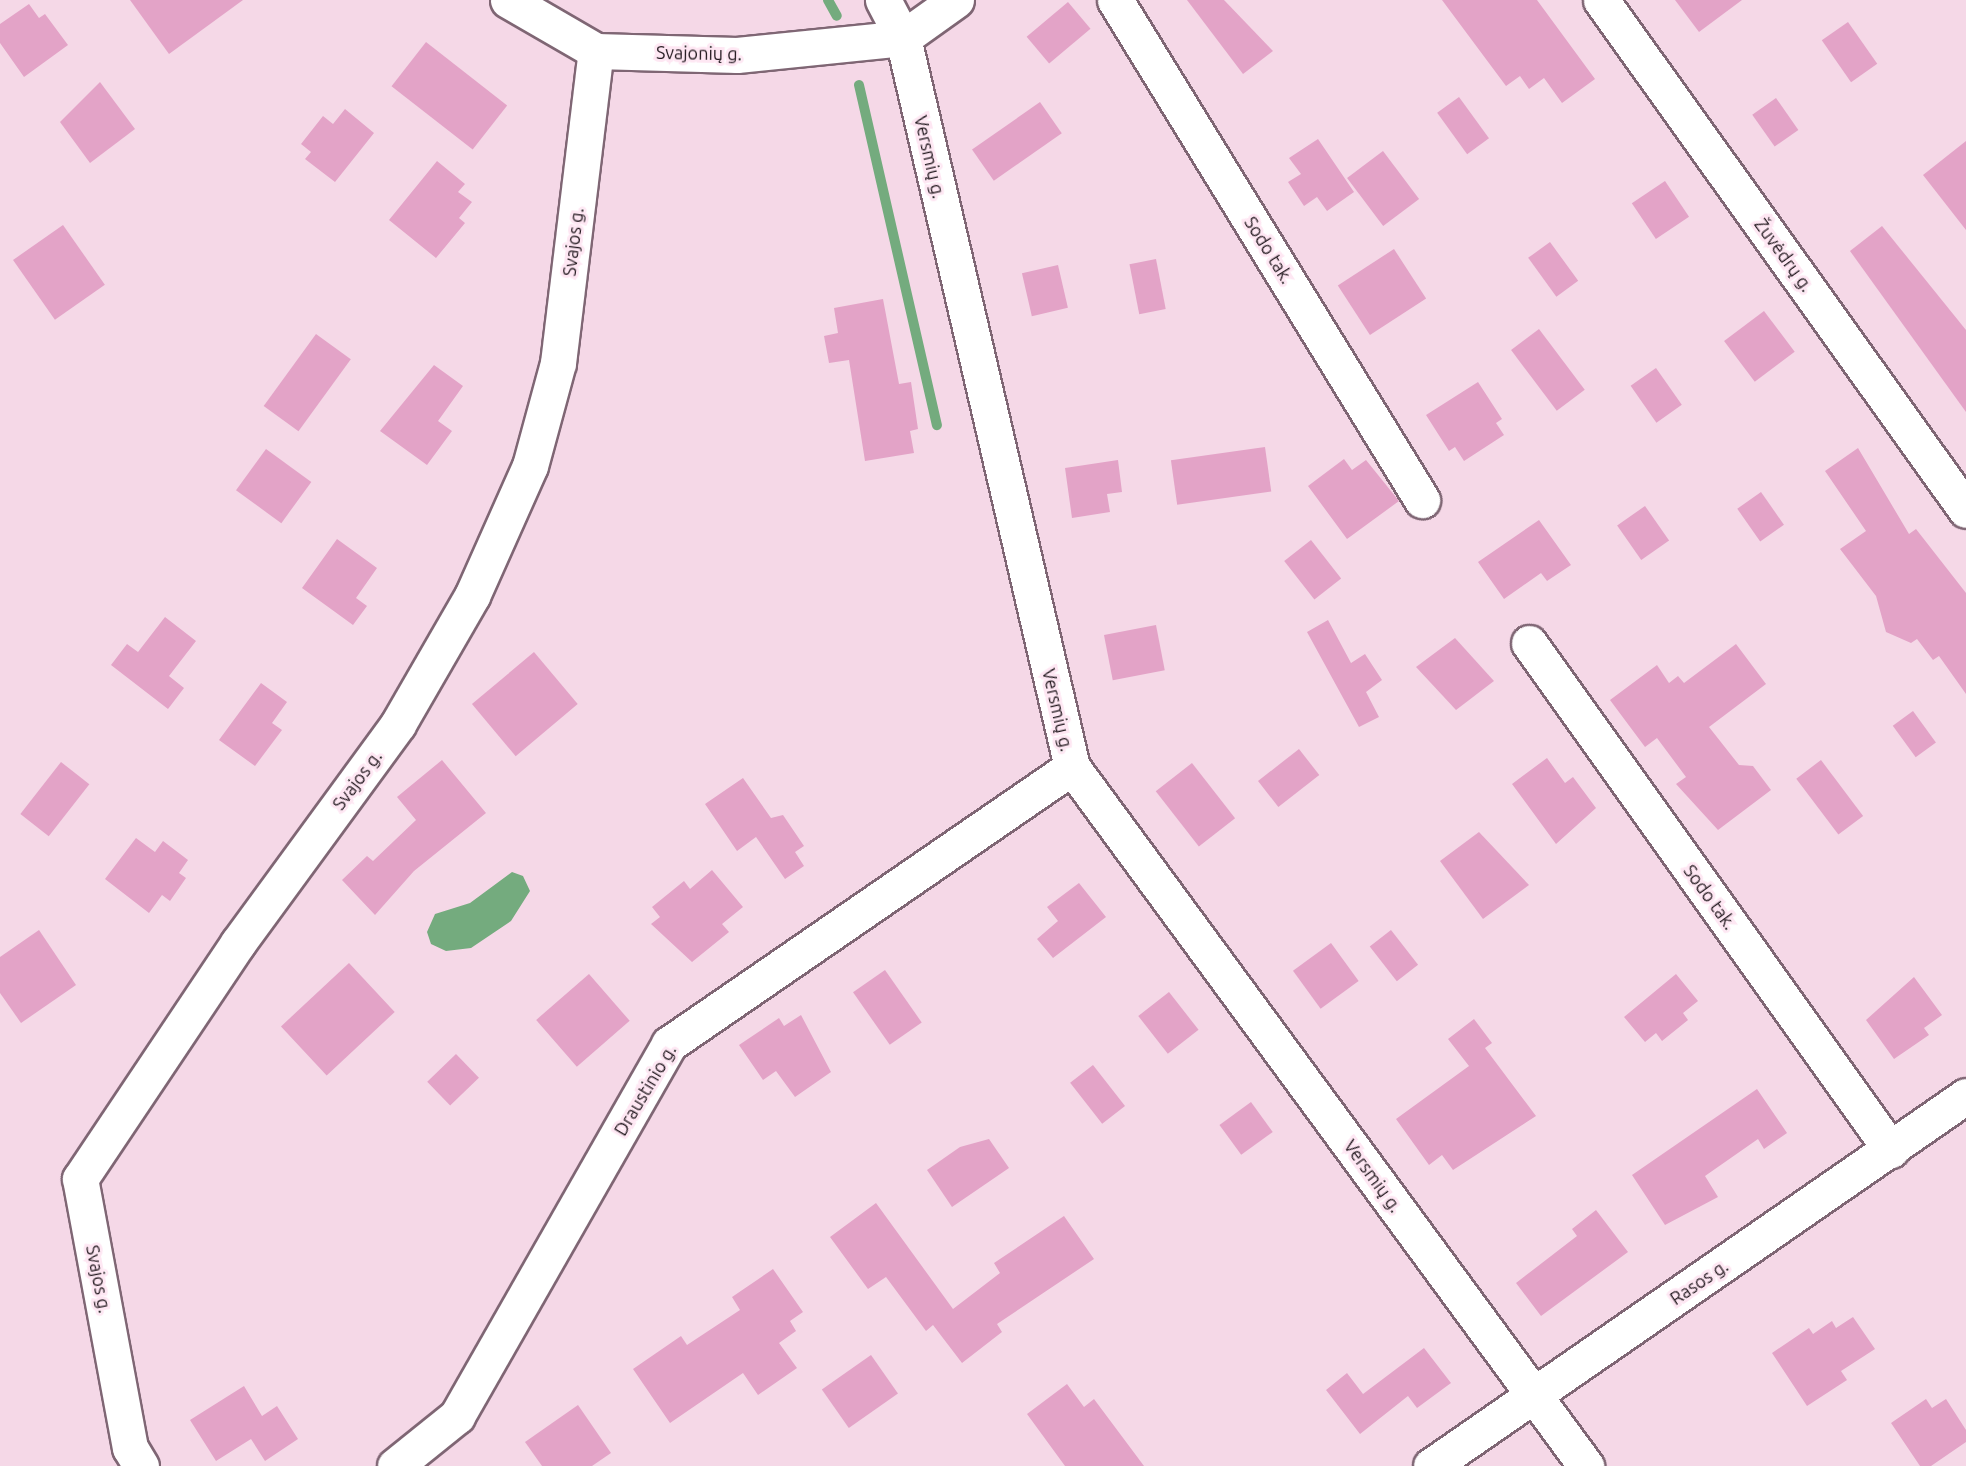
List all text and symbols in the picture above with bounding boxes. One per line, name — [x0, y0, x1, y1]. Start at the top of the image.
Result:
street label: Svajonių g. — [656, 41, 742, 65]
street label: Versmių g. — [910, 113, 950, 201]
street label: Svajos g. — [558, 207, 588, 277]
street label: Sodo tak. — [1240, 212, 1298, 288]
street label: Žuvėdrų g. — [1750, 214, 1818, 296]
street label: Versmių g. — [1038, 666, 1078, 754]
street label: Svajos g. — [328, 746, 386, 814]
street label: Sodo tak. — [1679, 860, 1741, 934]
street label: Draustinio g. — [609, 1041, 681, 1139]
street label: Versmių g. — [1339, 1135, 1407, 1217]
street label: Svajos g. — [82, 1243, 116, 1315]
street label: Rasos g. — [1666, 1255, 1732, 1309]

